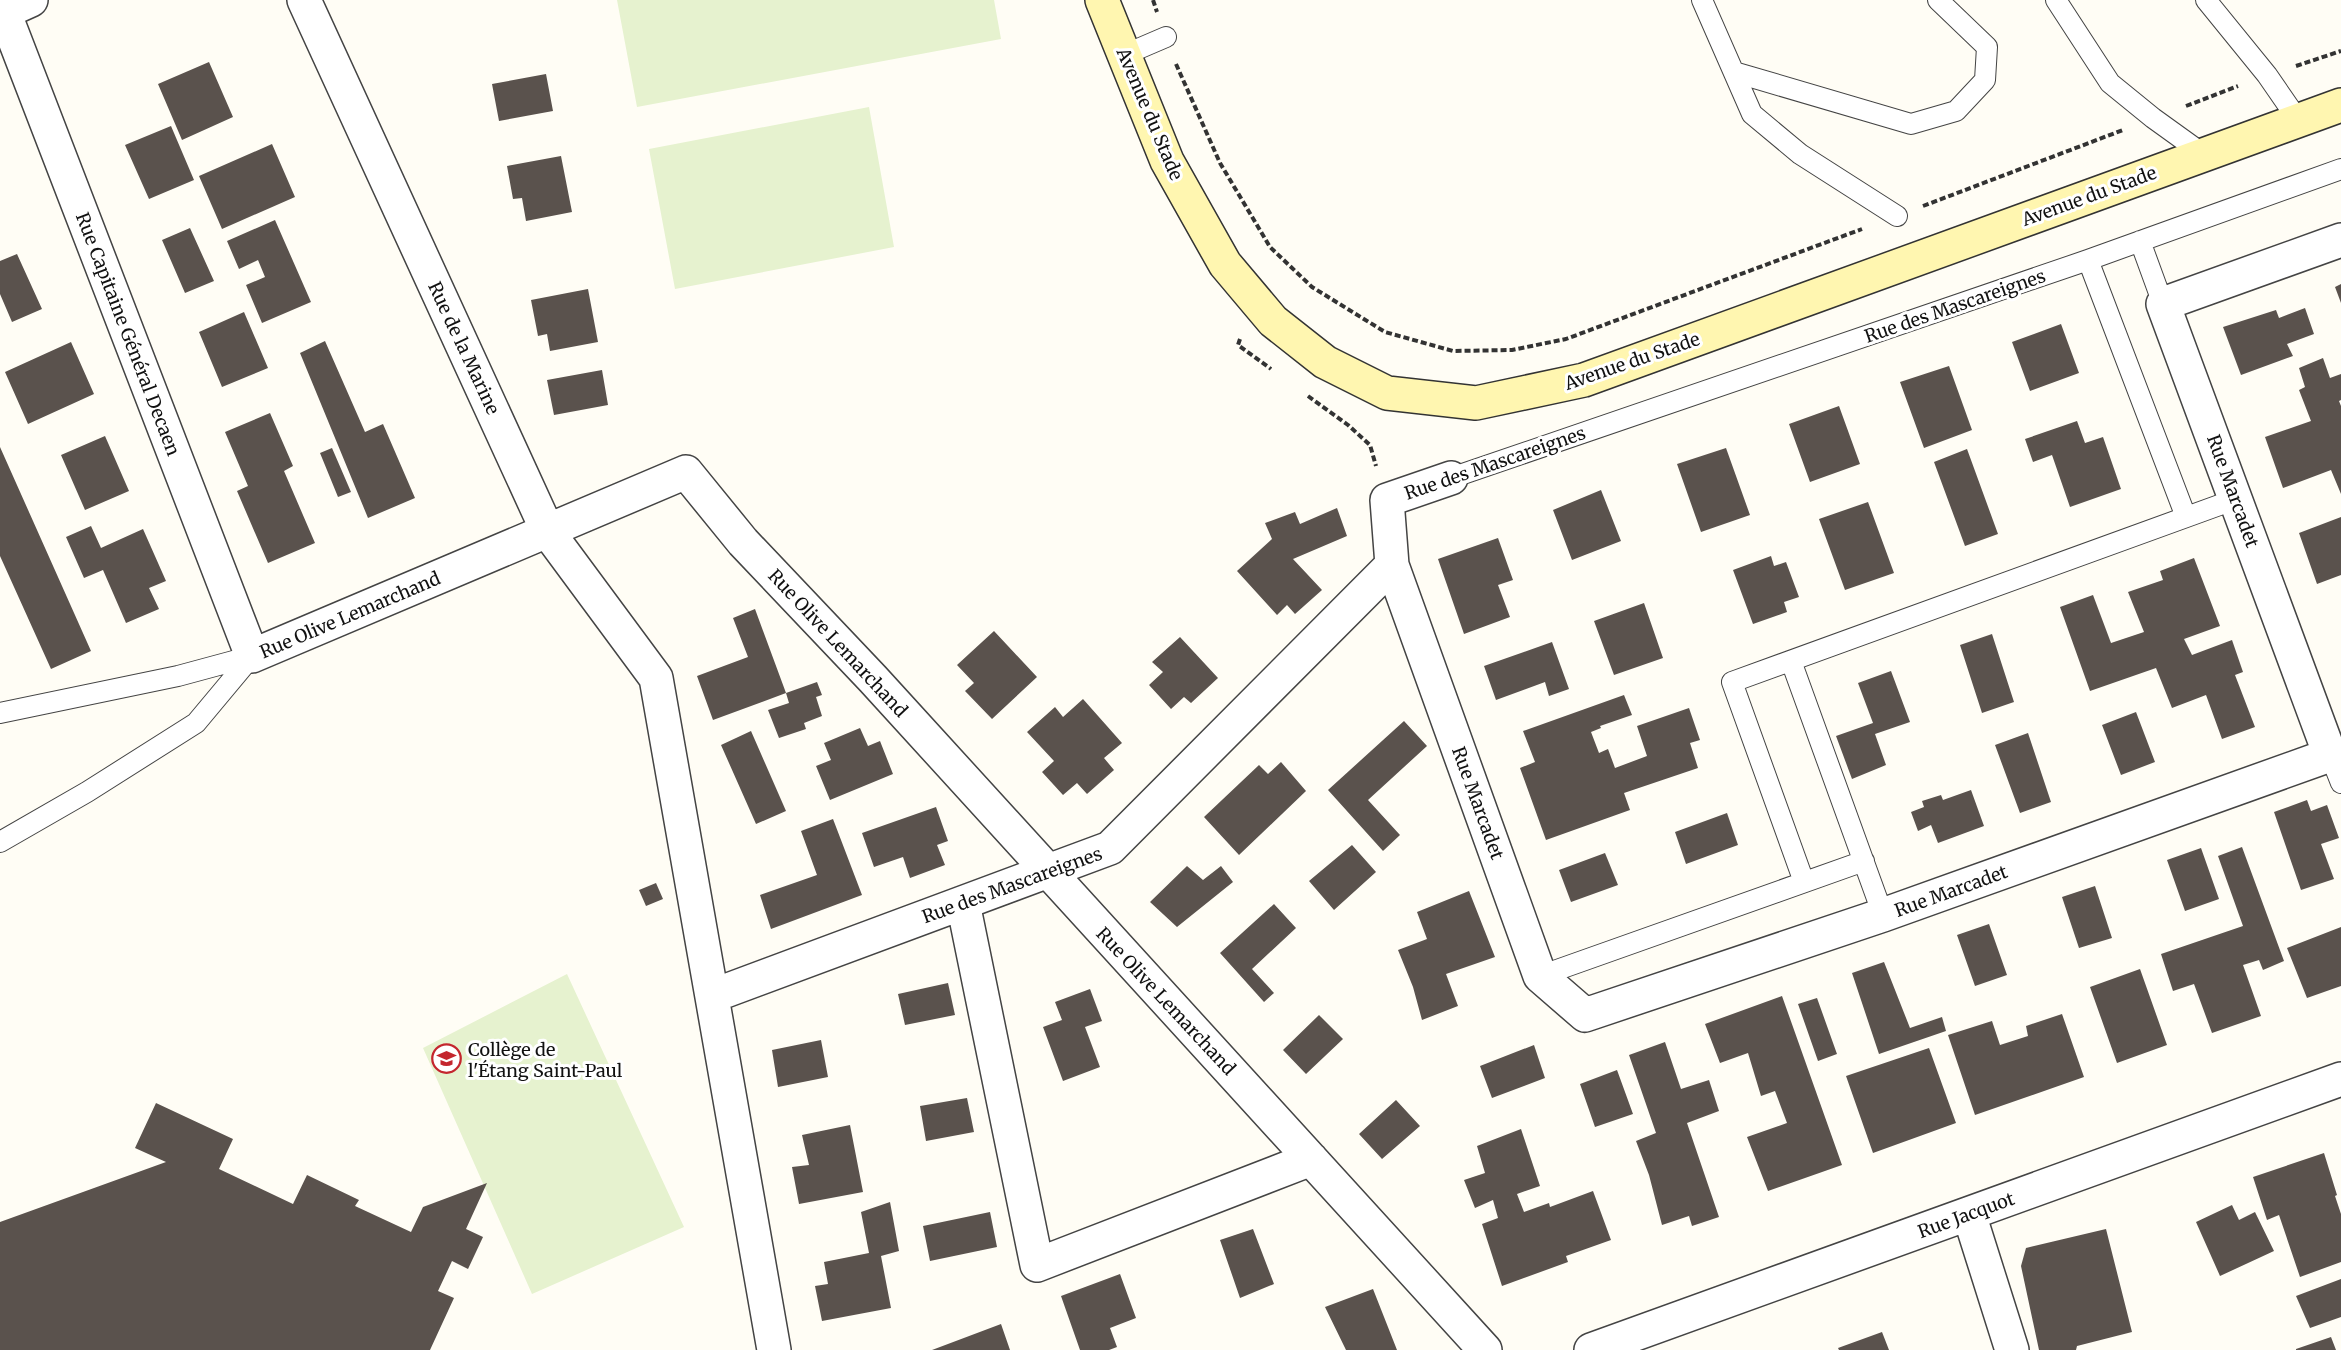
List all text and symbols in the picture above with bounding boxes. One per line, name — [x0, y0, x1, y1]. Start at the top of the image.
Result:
street label: Avenue du Stade — [1111, 43, 1188, 184]
street label: Avenue du Stade — [2018, 161, 2159, 231]
street label: Rue Capitaine Général Decaen — [71, 209, 185, 459]
street label: Rue des Mascareignes — [1861, 264, 2049, 348]
street label: Rue de la Marine — [423, 278, 505, 418]
street label: Avenue du Stade — [1560, 327, 1703, 395]
street label: Rue des Mascareignes — [1401, 421, 1589, 505]
street label: Rue Marcadet — [2202, 431, 2264, 551]
street label: Rue Olive Lemarchand — [763, 564, 913, 722]
street label: Rue Olive Lemarchand — [256, 566, 444, 663]
street label: Rue Marcadet — [1447, 743, 1509, 863]
street label: Rue des Mascareignes — [919, 842, 1105, 928]
street label: Rue Marcadet — [1891, 860, 2011, 922]
street label: Rue Olive Lemarchand — [1091, 922, 1241, 1080]
place label: Collège de l'Étang Saint-Paul — [468, 1038, 623, 1082]
school or university icon: Collège de l'Étang Saint-Paul — [431, 1043, 463, 1075]
street label: Rue Jacquot — [1915, 1187, 2017, 1243]

